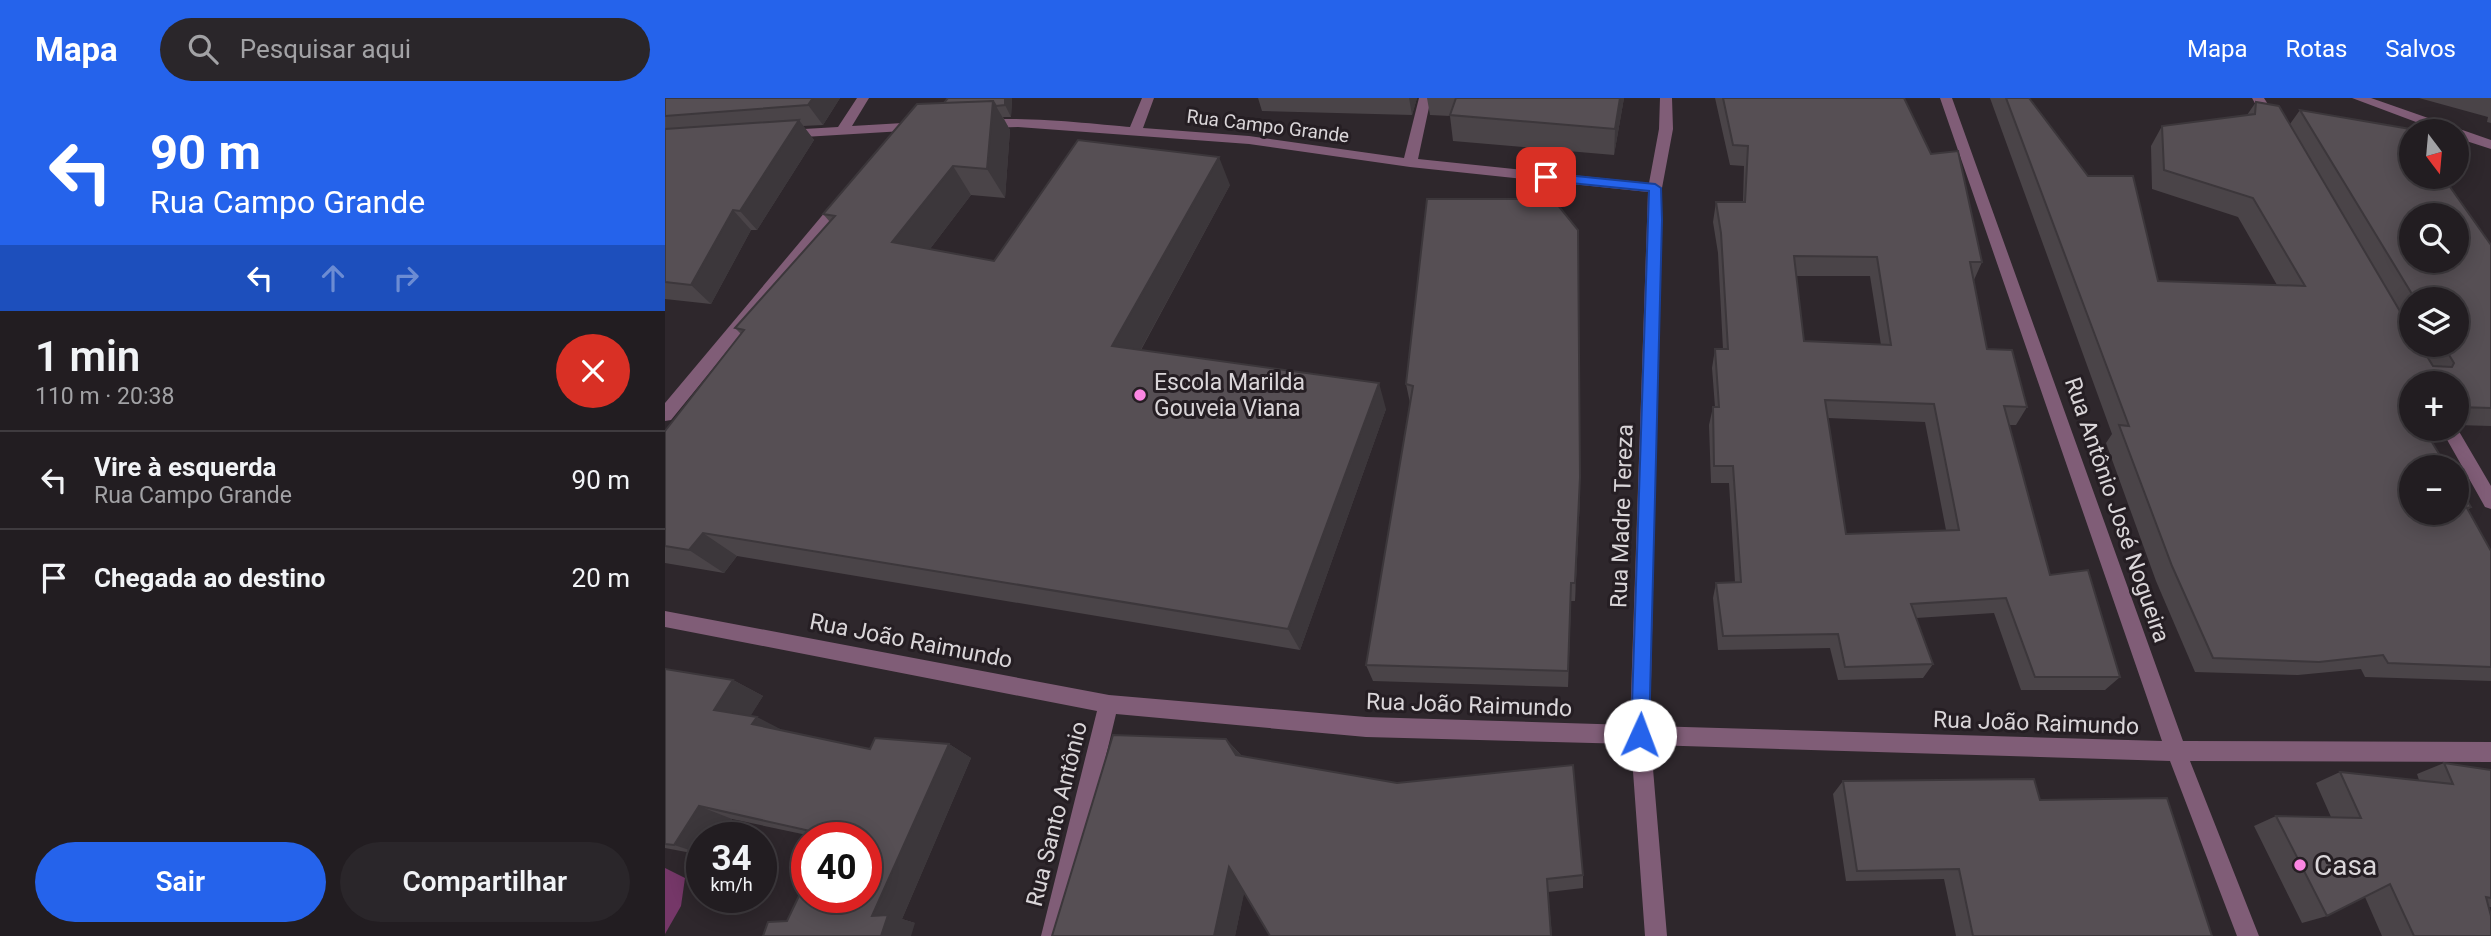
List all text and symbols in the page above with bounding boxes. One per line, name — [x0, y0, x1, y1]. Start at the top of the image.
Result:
search box — [160, 18, 650, 81]
text: Mapa — [35, 30, 118, 69]
icon: search — [184, 30, 222, 68]
text: Pesquisar aqui — [240, 34, 411, 64]
text: Mapa — [2187, 35, 2248, 63]
text: Rotas — [2286, 35, 2347, 63]
text: Salvos — [2385, 35, 2456, 63]
street label: Rua Campo Grande — [1185, 105, 1351, 147]
north arrow — [2399, 119, 2469, 189]
map controls — [2399, 119, 2469, 525]
text: 90 m — [150, 124, 261, 181]
icon: left — [35, 126, 126, 217]
pin — [1516, 147, 1576, 207]
icon: arrive — [1527, 158, 1565, 196]
text: Rua Campo Grande — [150, 183, 425, 221]
button: search — [2399, 203, 2469, 273]
icon: left — [241, 259, 279, 297]
icon: ahead — [314, 259, 352, 297]
icon: right — [387, 259, 425, 297]
button: layers — [2399, 287, 2469, 357]
text: 1 min — [35, 332, 140, 381]
button: close — [556, 334, 630, 408]
place label: Escola Marilda Gouveia Viana — [1154, 369, 1305, 422]
button: + — [2399, 371, 2469, 441]
street label: Rua Antônio José Nogueira — [2059, 374, 2175, 646]
text: 110 m · 20:38 — [35, 383, 174, 410]
marker: Escola Marilda Gouveia Viana — [1132, 387, 1148, 403]
street label: Rua Madre Tereza — [1605, 423, 1639, 609]
text: Vire à esquerda — [94, 452, 277, 482]
button: − — [2399, 455, 2469, 525]
icon: left — [35, 461, 73, 499]
text: 90 m — [572, 465, 630, 495]
text: Rua Campo Grande — [94, 482, 292, 509]
icon: arrive — [35, 559, 73, 597]
text: Chegada ao destino — [94, 563, 325, 593]
text: 20 m — [572, 563, 630, 593]
street label: Rua João Raimundo — [807, 608, 1015, 674]
street label: Rua João Raimundo — [1366, 688, 1572, 722]
position arrow — [1603, 698, 1677, 772]
street label: Rua João Raimundo — [1933, 706, 2139, 740]
street label: Rua Santo Antônio — [1021, 719, 1093, 909]
speed limit sign: 40 — [791, 822, 882, 913]
text: 34 — [711, 838, 752, 879]
button: Sair — [35, 842, 326, 922]
button: Compartilhar — [340, 842, 630, 922]
place label: Casa — [2314, 849, 2377, 882]
marker: Casa — [2292, 857, 2308, 873]
text: km/h — [710, 874, 753, 895]

